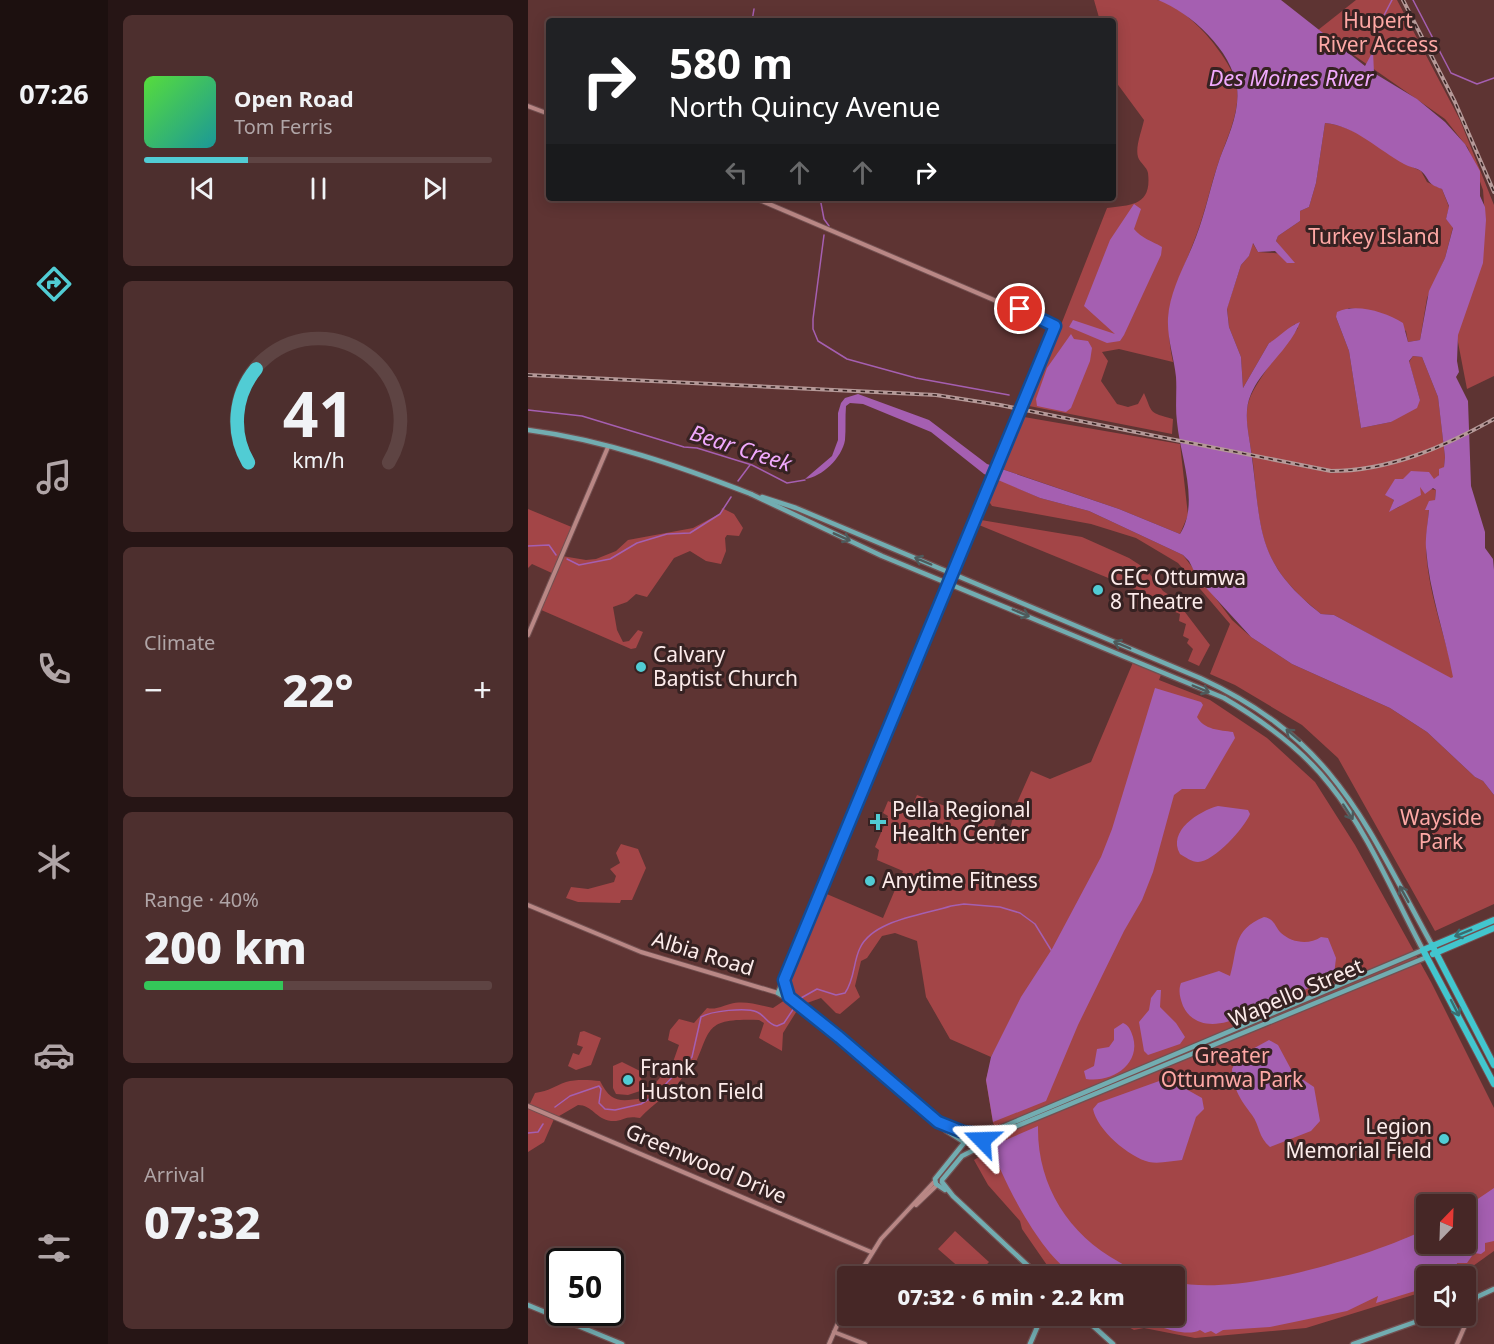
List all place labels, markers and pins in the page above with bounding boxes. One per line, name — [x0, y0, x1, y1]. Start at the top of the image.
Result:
pin — [994, 283, 1045, 334]
place label: CEC Ottumwa 8 Theatre — [1110, 563, 1246, 615]
marker: CEC Ottumwa 8 Theatre — [1091, 583, 1105, 597]
place label: Calvary Baptist Church — [653, 640, 798, 692]
marker: Calvary Baptist Church — [634, 660, 648, 674]
place label: Pella Regional Health Center — [892, 795, 1031, 847]
marker: Pella Regional Health Center — [869, 813, 887, 831]
place label: Anytime Fitness — [882, 866, 1038, 894]
marker: Anytime Fitness — [863, 874, 877, 888]
place label: Frank Huston Field — [640, 1053, 764, 1105]
marker: Frank Huston Field — [621, 1073, 635, 1087]
place label: Legion Memorial Field — [1286, 1112, 1432, 1164]
marker: Legion Memorial Field — [1437, 1132, 1451, 1146]

